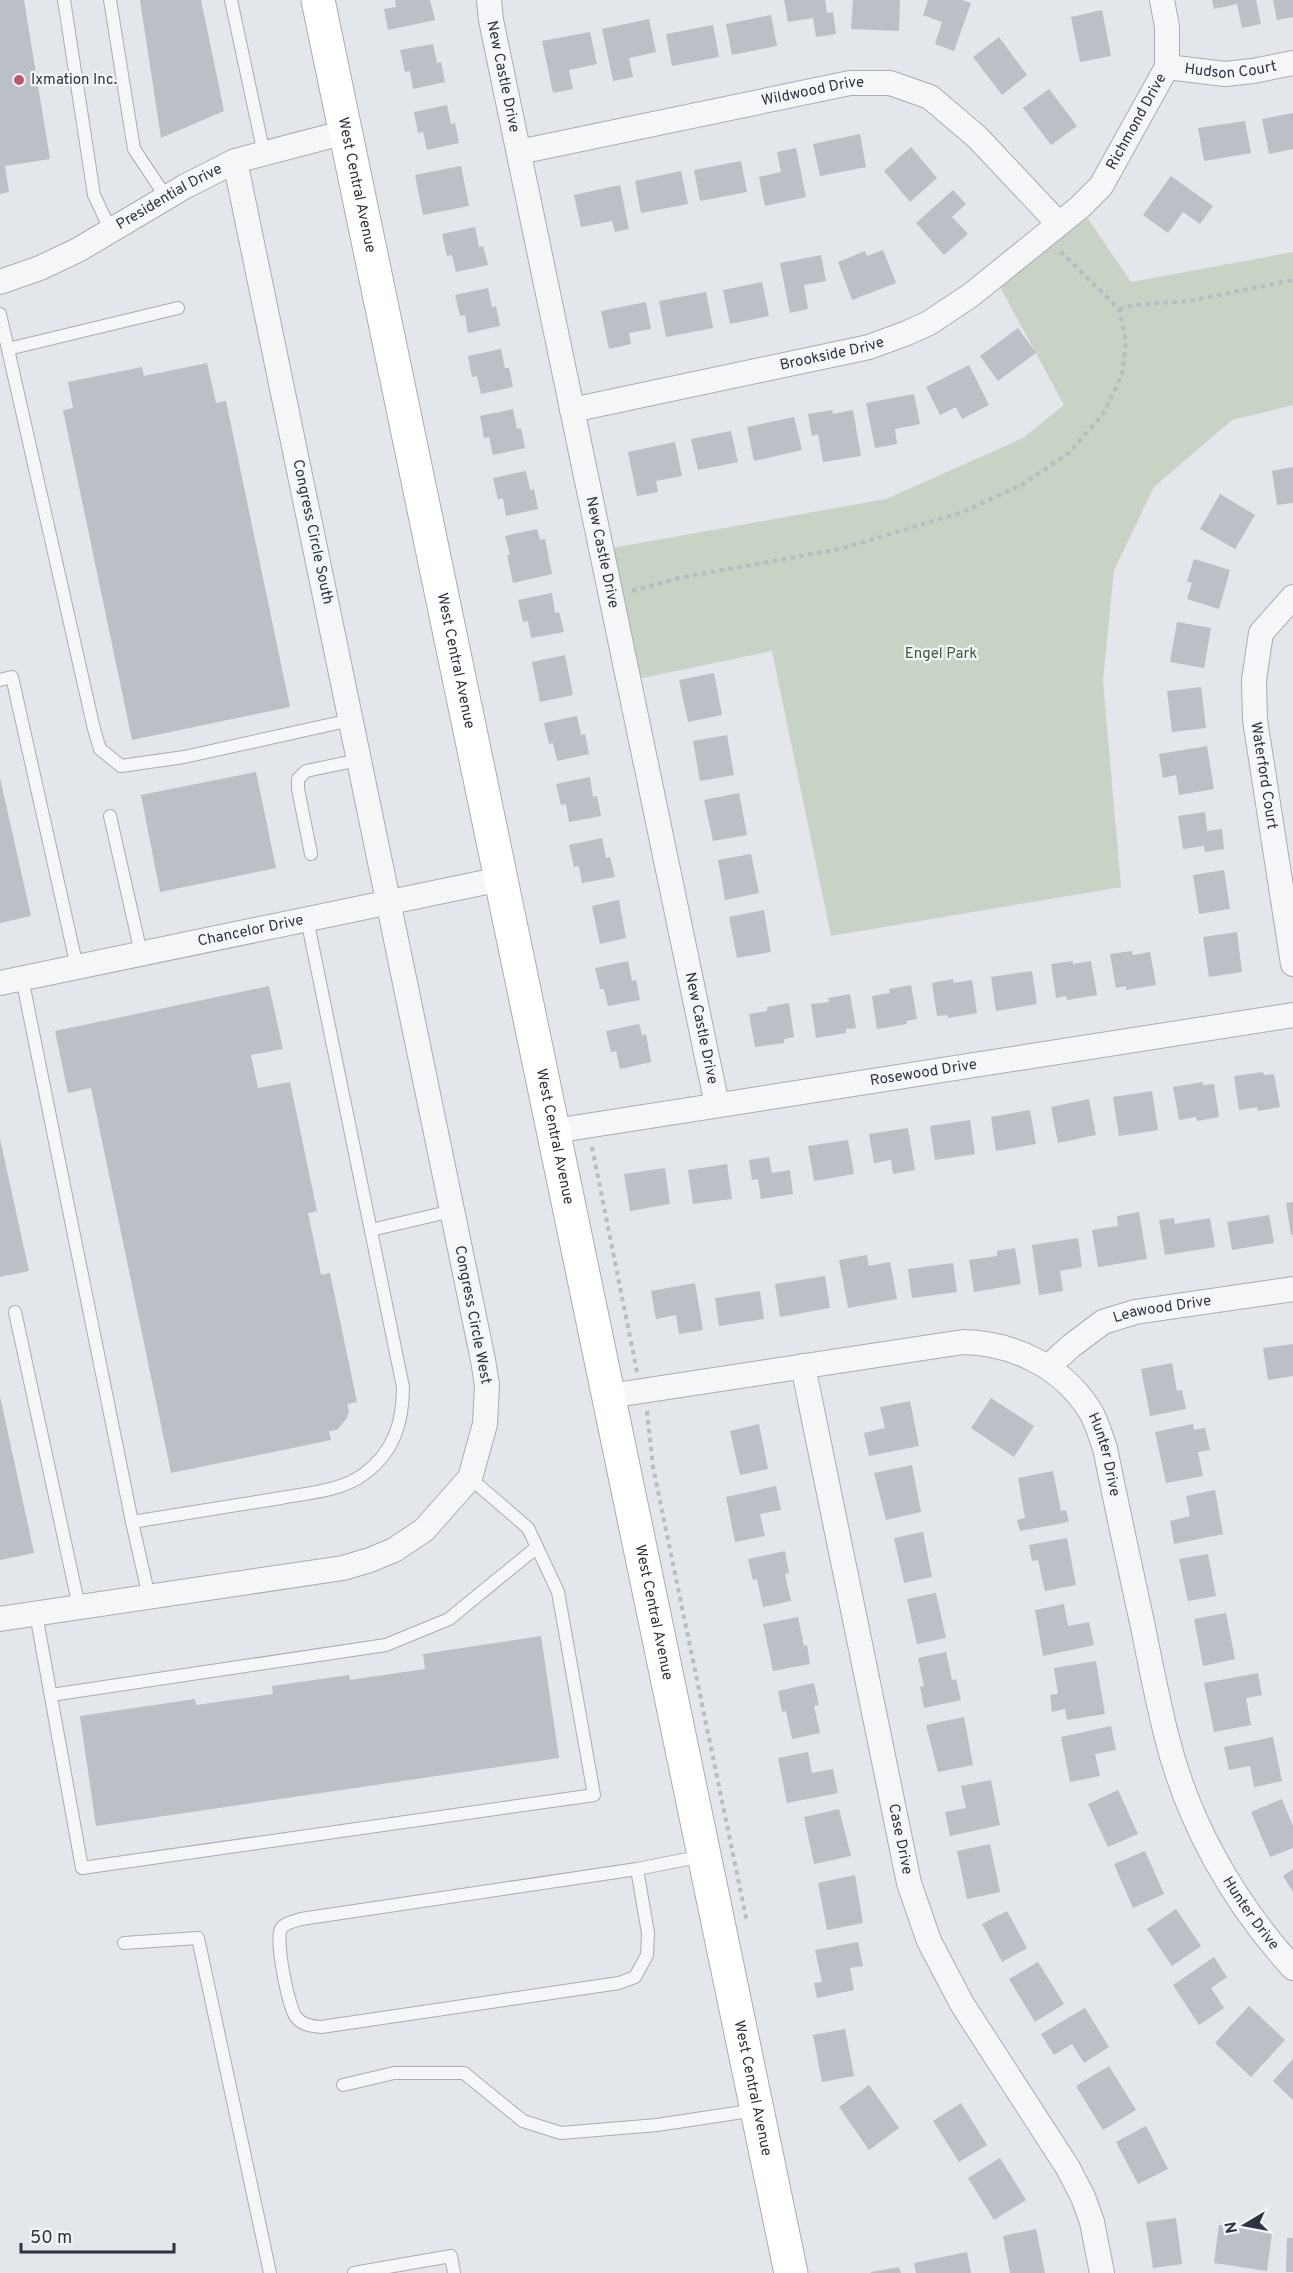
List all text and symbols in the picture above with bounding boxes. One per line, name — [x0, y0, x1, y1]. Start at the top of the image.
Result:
street label: New Castle Drive — [482, 19, 524, 134]
street label: Hudson Court — [1183, 57, 1278, 84]
street label: Richmond Drive — [1102, 70, 1171, 173]
place label: Ixmation Inc. — [31, 71, 117, 90]
marker: Ixmation Inc. — [12, 73, 26, 87]
street label: Wildwood Drive — [760, 74, 864, 111]
street label: West Central Avenue — [333, 115, 380, 255]
street label: Presidential Drive — [113, 160, 225, 235]
street label: Brookside Drive — [778, 333, 887, 375]
street label: Congress Circle South — [287, 458, 337, 606]
street label: New Castle Drive — [581, 495, 623, 610]
street label: West Central Avenue — [432, 591, 479, 730]
park label: Engel Park — [905, 645, 977, 664]
street label: Waterford Court — [1246, 721, 1281, 831]
street label: Chancelor Drive — [196, 911, 305, 951]
street label: New Castle Drive — [680, 971, 722, 1086]
street label: Rosewood Drive — [869, 1055, 978, 1091]
street label: West Central Avenue — [531, 1067, 578, 1206]
street label: Congress Circle West — [449, 1244, 495, 1386]
street label: Leawood Drive — [1111, 1291, 1213, 1328]
street label: Hunter Drive — [1083, 1410, 1124, 1498]
street label: West Central Avenue — [630, 1543, 677, 1682]
street label: Case Drive — [884, 1802, 917, 1876]
street label: Hunter Drive — [1218, 1873, 1283, 1954]
street label: West Central Avenue — [729, 2019, 776, 2158]
north arrow — [1215, 2195, 1275, 2255]
scale bar — [21, 2216, 174, 2254]
text: N — [1221, 2220, 1243, 2235]
text: 50 m — [30, 2227, 72, 2250]

